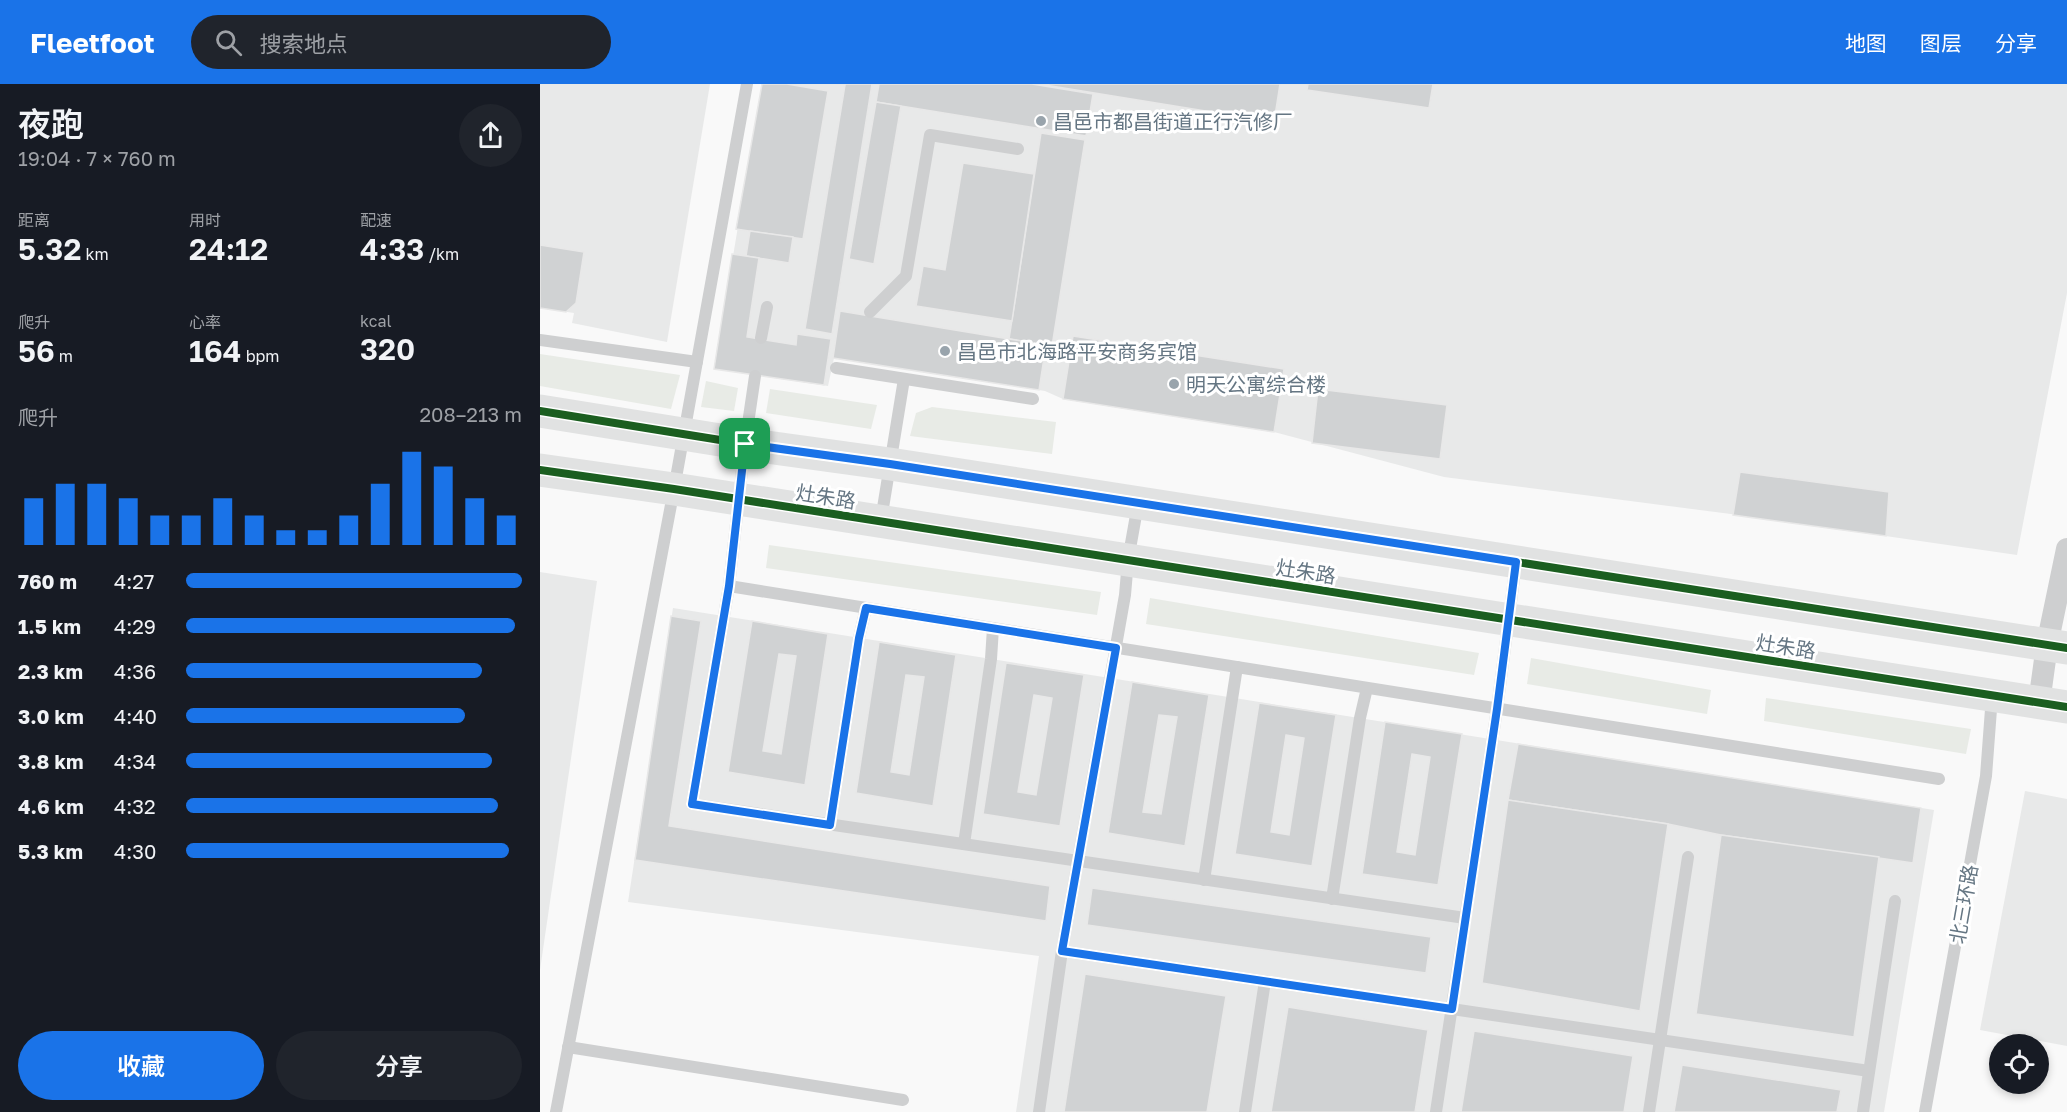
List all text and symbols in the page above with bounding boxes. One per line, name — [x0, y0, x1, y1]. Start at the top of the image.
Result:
search box — [191, 15, 611, 69]
text: Fleetfoot — [30, 26, 155, 59]
icon: search — [212, 26, 245, 59]
text: 搜索地点 — [260, 30, 348, 57]
text: 地图 — [1845, 30, 1887, 56]
text: 图层 — [1920, 30, 1962, 56]
text: 分享 — [1995, 30, 2037, 56]
text: 夜跑 — [18, 104, 84, 143]
button: share — [459, 104, 522, 167]
place label: 昌邑市都昌街道正行汽修厂 — [1053, 109, 1293, 133]
marker: 昌邑市都昌街道正行汽修厂 — [1034, 114, 1048, 128]
text: 19:04 · 7 × 760 m — [18, 146, 176, 170]
text: 距离 — [18, 210, 50, 230]
text: 用时 — [189, 210, 221, 230]
text: 配速 — [360, 210, 392, 230]
text: 5.32 — [18, 231, 81, 267]
text: 24:12 — [189, 231, 268, 267]
text: 4:33 — [360, 231, 424, 267]
text: km — [81, 244, 109, 264]
text: /km — [424, 244, 459, 264]
text: kcal — [360, 311, 392, 331]
text: 爬升 — [18, 312, 50, 332]
text: 心率 — [189, 312, 221, 332]
text: 320 — [360, 331, 415, 367]
text: 56 — [18, 333, 55, 369]
text: 164 — [189, 333, 242, 369]
place label: 昌邑市北海路平安商务宾馆 — [957, 339, 1197, 363]
marker: 昌邑市北海路平安商务宾馆 — [938, 344, 952, 358]
text: m — [55, 346, 73, 366]
text: bpm — [242, 346, 280, 366]
place label: 明天公寓综合楼 — [1186, 372, 1326, 396]
marker: 明天公寓综合楼 — [1167, 377, 1181, 391]
text: 208–213 m — [420, 402, 522, 426]
text: 爬升 — [18, 405, 58, 429]
pin — [719, 418, 770, 469]
icon: arrive — [728, 427, 761, 460]
street label: 灶朱路 — [794, 479, 858, 513]
street label: 灶朱路 — [1274, 554, 1338, 588]
text: 760 m — [18, 569, 77, 593]
text: 4:27 — [114, 569, 154, 593]
text: 1.5 km — [18, 614, 81, 638]
text: 4:29 — [114, 614, 156, 638]
street label: 灶朱路 — [1754, 629, 1818, 663]
text: 2.3 km — [18, 659, 83, 683]
text: 4:36 — [114, 659, 156, 683]
text: 3.0 km — [18, 704, 84, 728]
text: 4:40 — [114, 704, 157, 728]
text: 3.8 km — [18, 749, 84, 773]
text: 4:34 — [114, 749, 156, 773]
text: 4.6 km — [18, 794, 84, 818]
text: 4:32 — [114, 794, 156, 818]
text: 5.3 km — [18, 839, 83, 863]
text: 4:30 — [114, 839, 156, 863]
street label: 北三环路 — [1944, 863, 1982, 945]
button: 收藏 — [18, 1031, 264, 1100]
button: 分享 — [276, 1031, 522, 1100]
map controls — [1989, 1034, 2049, 1094]
button: locate — [1989, 1034, 2049, 1094]

